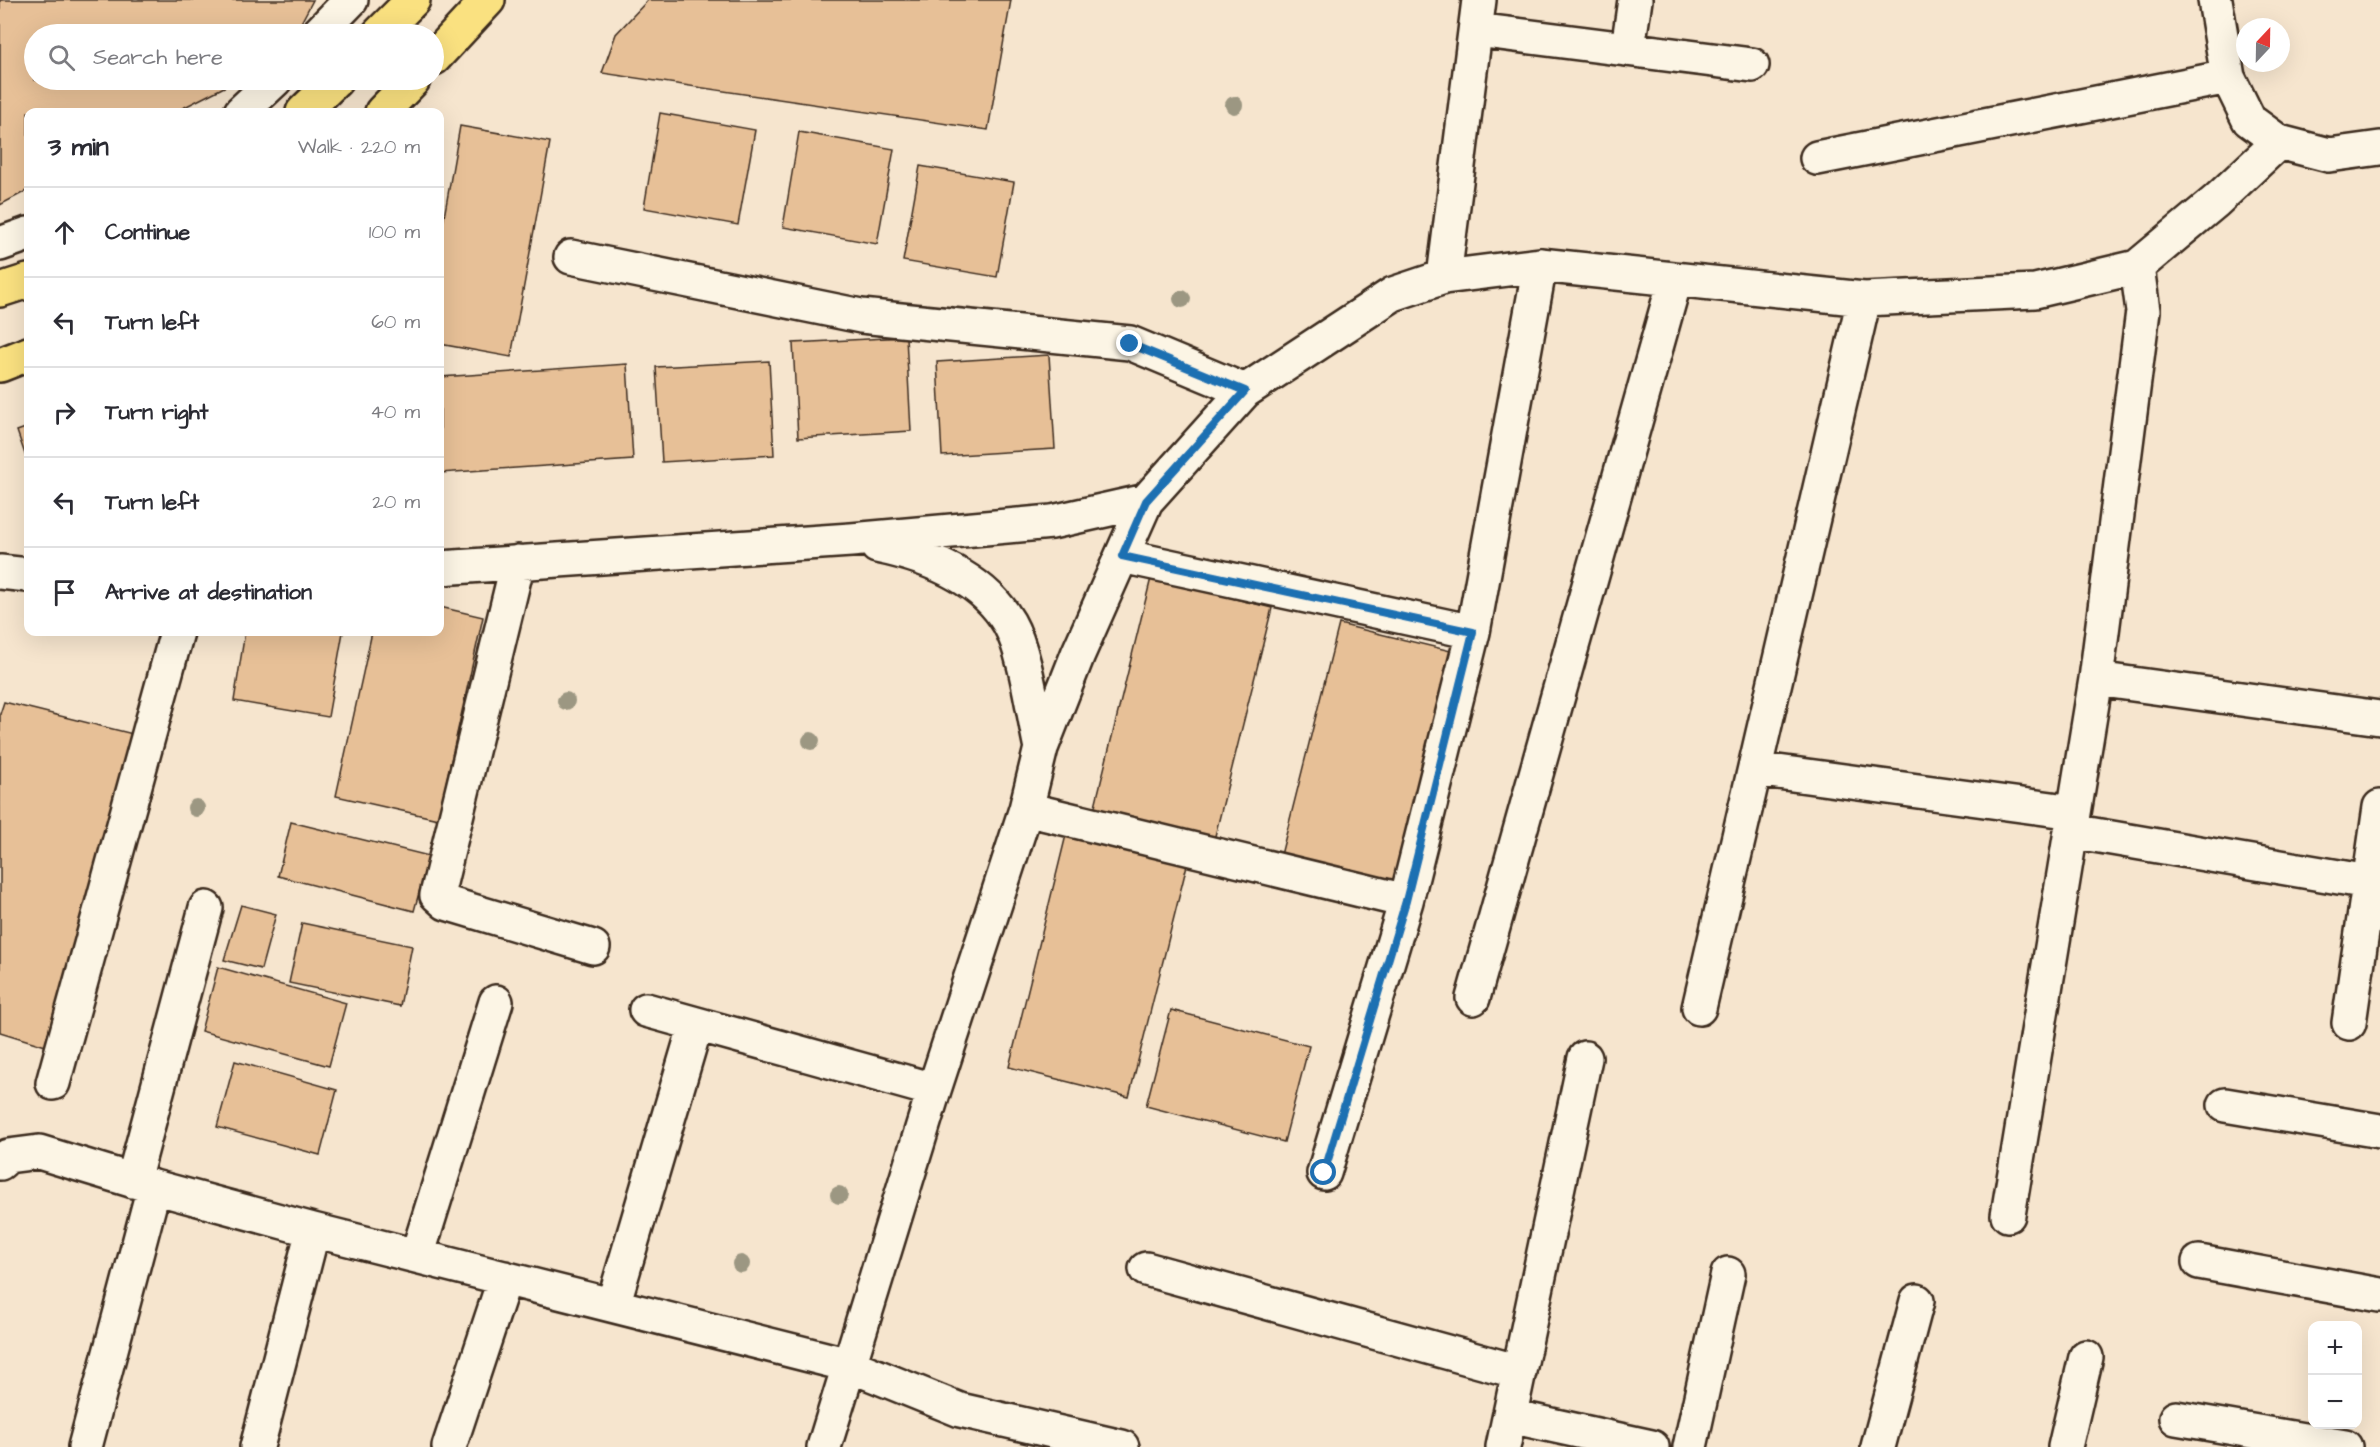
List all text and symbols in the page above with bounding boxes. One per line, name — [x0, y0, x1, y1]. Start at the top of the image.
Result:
north arrow — [2236, 18, 2290, 72]
search box — [24, 24, 444, 90]
icon: search — [45, 41, 78, 74]
text: Search here — [93, 42, 223, 73]
text: 3 min — [48, 129, 109, 165]
text: Walk · 220 m — [298, 133, 420, 161]
icon: ahead — [48, 216, 81, 249]
text: Continue — [105, 217, 190, 248]
text: 100 m — [369, 218, 420, 246]
icon: left — [48, 306, 81, 339]
text: Turn left — [105, 307, 199, 338]
text: 60 m — [371, 308, 420, 336]
route end — [1116, 330, 1142, 356]
icon: right — [48, 396, 81, 429]
text: Turn right — [105, 397, 208, 428]
text: 40 m — [370, 398, 420, 426]
icon: left — [48, 486, 81, 519]
text: Turn left — [105, 487, 199, 518]
text: 20 m — [372, 488, 420, 516]
icon: arrive — [48, 576, 81, 609]
text: Arrive at destination — [105, 577, 312, 608]
route start — [1310, 1159, 1336, 1185]
map controls — [2308, 1321, 2362, 1429]
button: + — [2308, 1321, 2362, 1375]
button: − — [2308, 1375, 2362, 1429]

